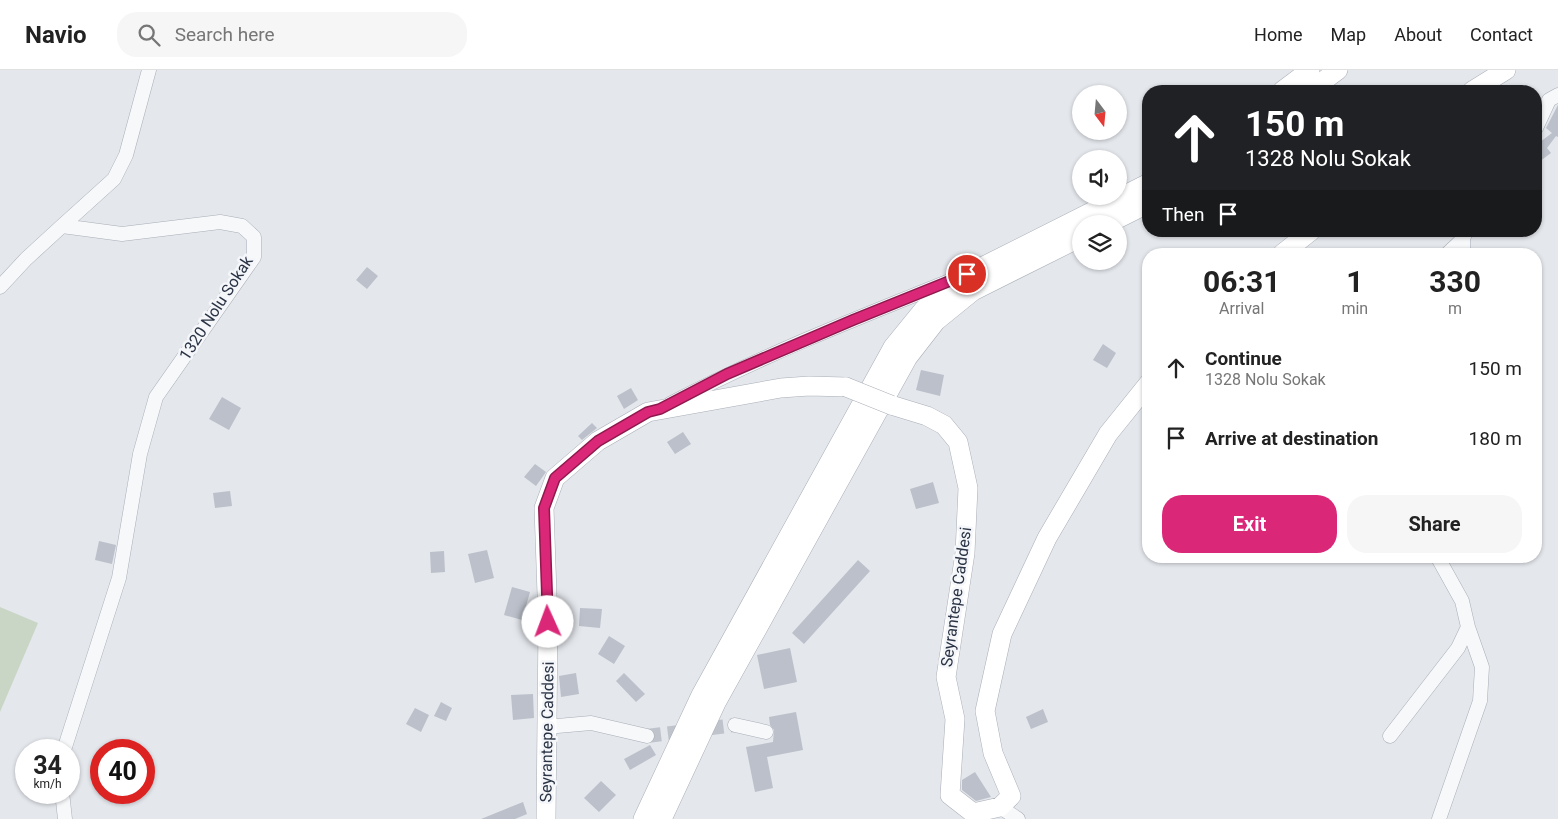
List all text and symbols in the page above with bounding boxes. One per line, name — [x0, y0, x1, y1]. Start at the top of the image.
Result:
search box — [117, 12, 467, 57]
text: Navio — [25, 21, 87, 49]
icon: search — [135, 21, 163, 49]
text: Search here — [175, 23, 275, 46]
text: Home — [1254, 24, 1303, 45]
text: Map — [1331, 24, 1366, 45]
text: About — [1394, 24, 1442, 45]
text: Contact — [1470, 24, 1533, 45]
north arrow — [1072, 85, 1128, 140]
map controls — [1072, 85, 1127, 270]
text: 150 m — [1245, 104, 1344, 145]
icon: ahead — [1162, 105, 1227, 170]
text: 1328 Nolu Sokak — [1245, 146, 1411, 171]
button: sound — [1072, 150, 1127, 205]
icon: arrive — [1214, 200, 1242, 228]
text: Then — [1162, 203, 1204, 226]
button: layers — [1072, 215, 1127, 270]
street label: 1320 Nolu Sokak — [175, 251, 257, 364]
pin — [946, 253, 988, 295]
icon: arrive — [953, 260, 981, 288]
text: 06:31 — [1203, 264, 1280, 299]
text: 1 — [1346, 264, 1363, 299]
text: 330 — [1429, 264, 1481, 299]
text: Arrival — [1219, 299, 1264, 318]
text: min — [1341, 299, 1368, 318]
text: m — [1448, 299, 1462, 318]
text: Continue — [1205, 347, 1282, 370]
icon: ahead — [1162, 354, 1190, 382]
text: 150 m — [1469, 357, 1522, 380]
text: 1328 Nolu Sokak — [1205, 370, 1326, 389]
icon: arrive — [1162, 424, 1190, 452]
text: Arrive at destination — [1205, 427, 1378, 450]
text: 180 m — [1469, 427, 1522, 450]
button: Exit — [1162, 495, 1337, 553]
button: Share — [1347, 495, 1522, 553]
street label: Seyrantepe Caddesi — [937, 526, 975, 668]
position arrow — [521, 595, 573, 647]
street label: Seyrantepe Caddesi — [536, 661, 558, 803]
speed limit sign: 40 — [90, 739, 155, 804]
text: 34 — [33, 751, 62, 780]
text: km/h — [33, 777, 62, 791]

